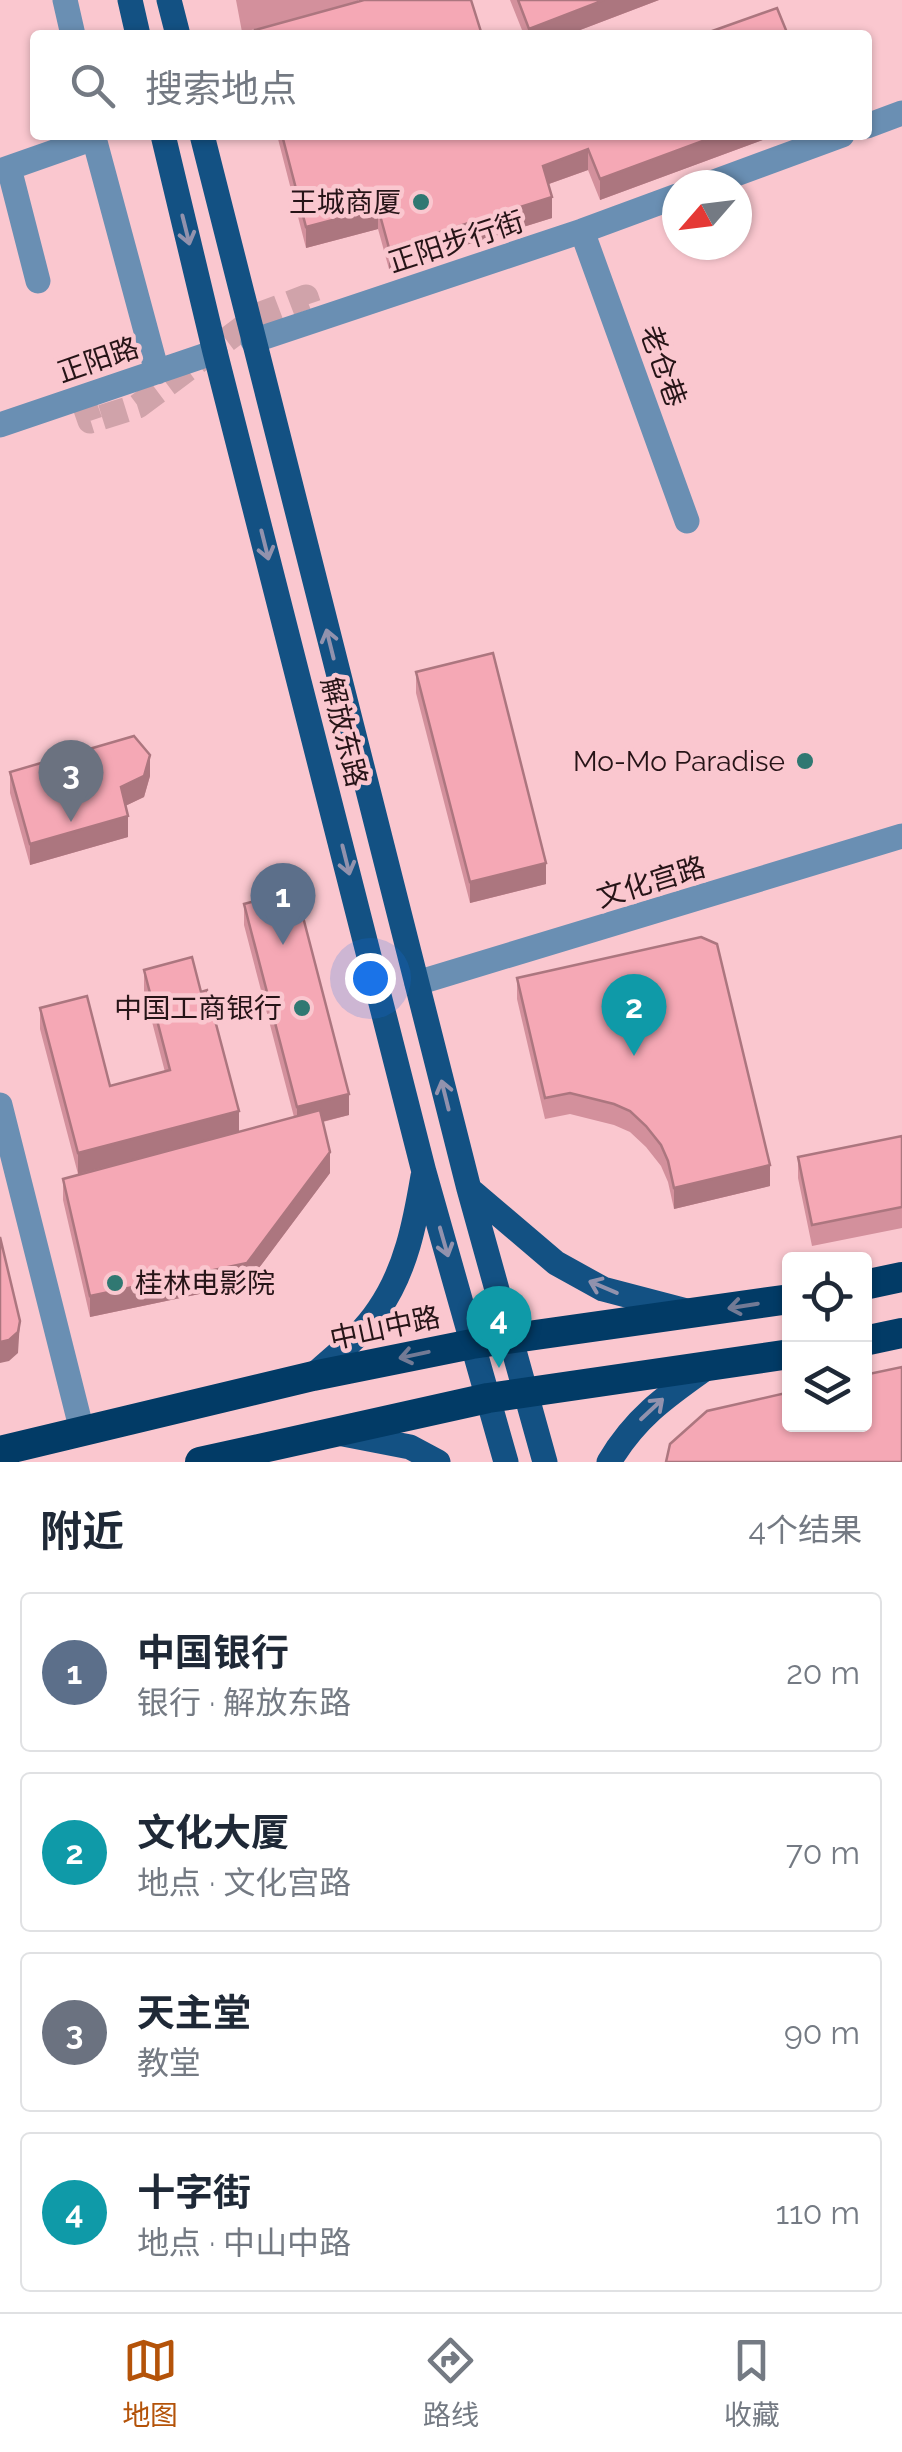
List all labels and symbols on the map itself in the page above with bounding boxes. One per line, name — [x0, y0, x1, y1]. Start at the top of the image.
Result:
north arrow — [662, 170, 752, 260]
place label: 王城商厦 — [289, 186, 401, 219]
marker: 王城商厦 — [410, 191, 432, 213]
street label: 正阳步行街 — [384, 205, 528, 279]
one-way arrow — [178, 213, 196, 245]
street label: 老仓巷 — [633, 321, 693, 411]
street label: 正阳路 — [53, 331, 143, 389]
one-way arrow — [257, 528, 275, 560]
one-way arrow — [320, 629, 339, 660]
street label: 解放东路 — [314, 674, 374, 790]
pin: 3 — [38, 740, 104, 822]
place label: Mo-Mo Paradise — [573, 745, 785, 778]
marker: Mo-Mo Paradise — [794, 750, 816, 772]
one-way arrow — [338, 843, 356, 875]
street label: 文化宫路 — [593, 850, 709, 914]
pin: 1 — [250, 862, 316, 945]
your location — [345, 953, 396, 1004]
pin: 2 — [602, 974, 666, 1056]
place label: 中国工商银行 — [114, 992, 282, 1025]
marker: 中国工商银行 — [291, 997, 313, 1019]
one-way arrow — [435, 1080, 454, 1111]
one-way arrow — [436, 1226, 454, 1257]
place label: 桂林电影院 — [135, 1267, 275, 1300]
marker: 桂林电影院 — [104, 1272, 126, 1294]
one-way arrow — [588, 1276, 619, 1294]
pin: 4 — [466, 1286, 532, 1368]
one-way arrow — [727, 1297, 760, 1316]
street label: 中山中路 — [327, 1300, 443, 1356]
one-way arrow — [399, 1347, 431, 1366]
one-way arrow — [639, 1397, 663, 1421]

